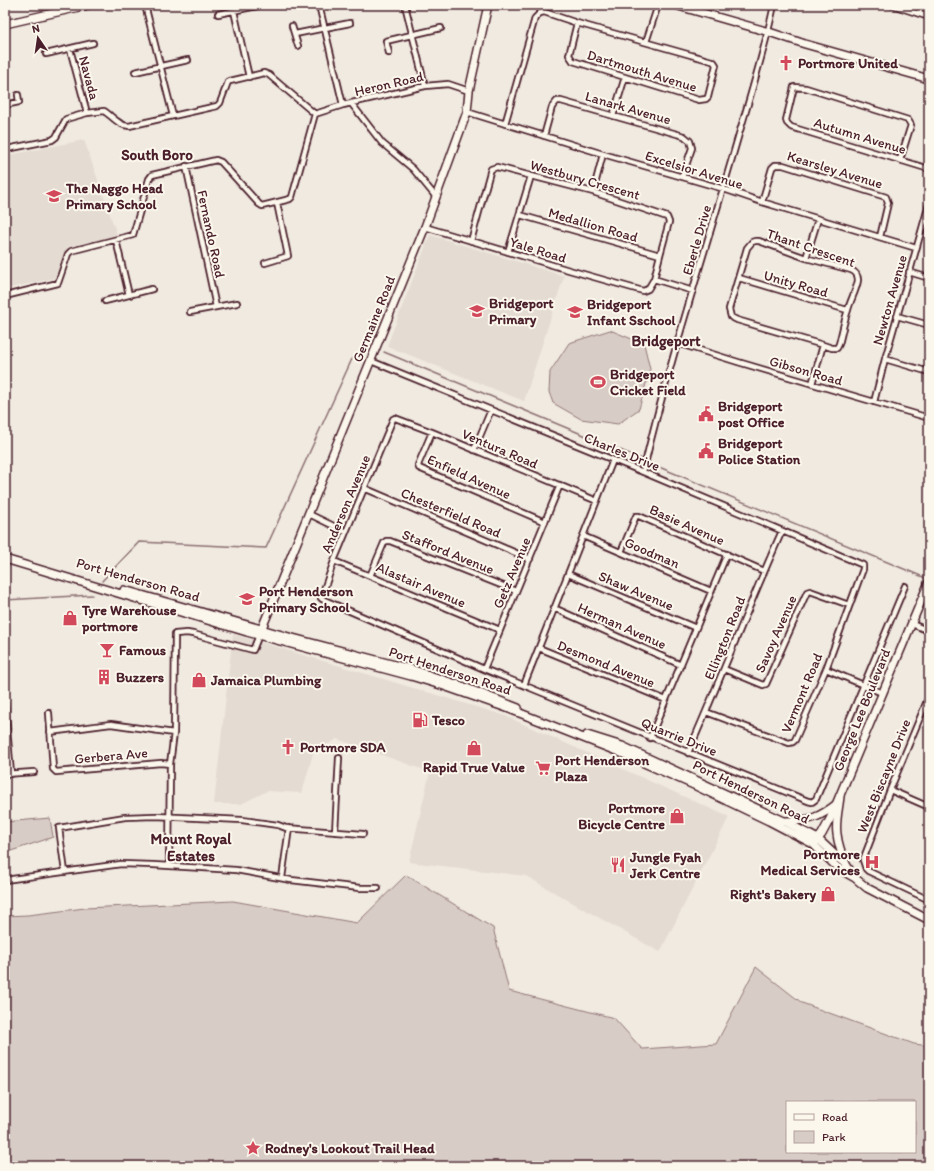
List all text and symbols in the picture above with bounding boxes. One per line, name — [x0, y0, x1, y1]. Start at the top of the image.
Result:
north arrow — [18, 18, 58, 58]
text: N — [31, 22, 41, 36]
street label: Dartmouth Avenue — [585, 46, 699, 96]
street label: Navada — [75, 54, 103, 103]
church icon: Portmore United — [777, 54, 795, 72]
place label: Portmore United — [798, 55, 898, 72]
street label: Heron Road — [353, 68, 426, 100]
street label: Lanark Avenue — [583, 88, 673, 128]
street label: Autumn Avenue — [812, 114, 909, 158]
district label: South Boro — [121, 146, 193, 164]
street label: Excelsior Avenue — [643, 147, 745, 193]
street label: Kearsley Avenue — [785, 147, 885, 193]
street label: Westbury Crescent — [528, 156, 642, 204]
place label: The Naggo Head Primary School — [65, 180, 163, 213]
school or university icon: The Naggo Head Primary School — [45, 187, 63, 205]
street label: Fernando Road — [193, 189, 229, 280]
street label: Eberle Drive — [679, 203, 715, 277]
street label: Medallion Road — [546, 204, 640, 246]
street label: Thant Crescent — [765, 225, 857, 271]
street label: Yale Road — [507, 233, 569, 267]
street label: Newton Avenue — [869, 253, 911, 347]
street label: Unity Road — [762, 267, 830, 301]
street label: Germaine Road — [349, 273, 399, 365]
place label: Bridgeport Primary — [489, 295, 554, 328]
place label: Bridgeport Infant Sschool — [587, 296, 677, 329]
school or university icon: Bridgeport Primary — [468, 302, 486, 320]
school or university icon: Bridgeport Infant Sschool — [566, 303, 584, 321]
district label: Bridgeport — [631, 332, 701, 351]
street label: Gibson Road — [767, 352, 845, 390]
place label: Bridgeport Cricket Field — [610, 366, 686, 399]
sports icon: Bridgeport Cricket Field — [589, 373, 607, 391]
place label: Bridgeport post Office — [717, 398, 785, 431]
public building icon: Bridgeport post Office — [697, 405, 715, 423]
street label: Ventura Road — [459, 425, 541, 473]
street label: Charles Drive — [582, 429, 663, 475]
place label: Bridgeport Police Station — [718, 435, 801, 468]
public building icon: Bridgeport Police Station — [697, 442, 715, 460]
street label: Enfield Avenue — [425, 451, 514, 503]
street label: Anderson Avenue — [318, 452, 374, 556]
street label: Chesterfield Road — [398, 484, 504, 542]
street label: Basie Avenue — [647, 501, 727, 549]
street label: Stafford Avenue — [400, 526, 497, 578]
street label: Goodman — [622, 534, 682, 572]
street label: Getz Avenue — [489, 535, 535, 611]
street label: Port Henderson Road — [74, 554, 202, 606]
street label: Alastair Avenue — [374, 559, 468, 612]
street label: Shaw Avenue — [596, 568, 676, 615]
place label: Port Henderson Primary School — [259, 583, 353, 616]
school or university icon: Port Henderson Primary School — [238, 590, 256, 608]
street label: Savoy Avenue — [751, 592, 801, 675]
street label: Ellington Road — [701, 594, 750, 682]
street label: Herman Avenue — [575, 599, 669, 653]
place label: Tyre Warehouse portmore — [81, 602, 177, 635]
shop icon: Tyre Warehouse portmore — [61, 609, 79, 627]
street label: Desmond Avenue — [555, 637, 658, 691]
bar icon: Famous — [98, 641, 116, 659]
place label: Famous — [119, 642, 166, 659]
street label: Port Henderson Road — [387, 643, 514, 699]
street label: George Lee Boulevard — [830, 646, 895, 774]
street label: Vermont Road — [778, 650, 827, 735]
building icon: Buzzers — [95, 668, 113, 686]
place label: Buzzers — [116, 669, 164, 686]
shop icon: Jamaica Plumbing — [190, 671, 208, 689]
place label: Jamaica Plumbing — [210, 672, 322, 689]
fuel station icon: Tesco — [411, 711, 429, 729]
place label: Tesco — [431, 712, 465, 729]
street label: Quarrie Drive — [638, 714, 720, 760]
street label: West Biscayne Drive — [853, 716, 915, 835]
church icon: Portmore SDA — [279, 738, 297, 756]
place label: Portmore SDA — [300, 739, 387, 756]
shop icon: Rapid True Value — [465, 739, 483, 757]
street label: Gerbera Ave — [74, 744, 149, 768]
place label: Port Henderson Plaza — [555, 752, 649, 785]
street label: Port Henderson Road — [690, 756, 813, 828]
place label: Rapid True Value — [423, 759, 525, 776]
supermarket icon: Port Henderson Plaza — [534, 759, 552, 777]
place label: Portmore Bicycle Centre — [578, 800, 665, 833]
shop icon: Portmore Bicycle Centre — [668, 807, 686, 825]
district label: Mount Royal Estates — [150, 830, 232, 865]
place label: Portmore Medical Services — [761, 846, 860, 879]
place label: Jungle Fyah Jerk Centre — [629, 849, 702, 882]
hospital icon: Portmore Medical Services — [863, 853, 881, 871]
restaurant icon: Jungle Fyah Jerk Centre — [609, 856, 627, 874]
shop icon: Right's Bakery — [819, 885, 837, 903]
place label: Right's Bakery — [730, 886, 816, 903]
legend — [786, 1101, 916, 1153]
text: Road — [822, 1110, 848, 1124]
text: Park — [822, 1130, 846, 1144]
place icon: Rodney's Lookout Trail Head — [244, 1139, 262, 1157]
place label: Rodney's Lookout Trail Head — [265, 1140, 435, 1157]

